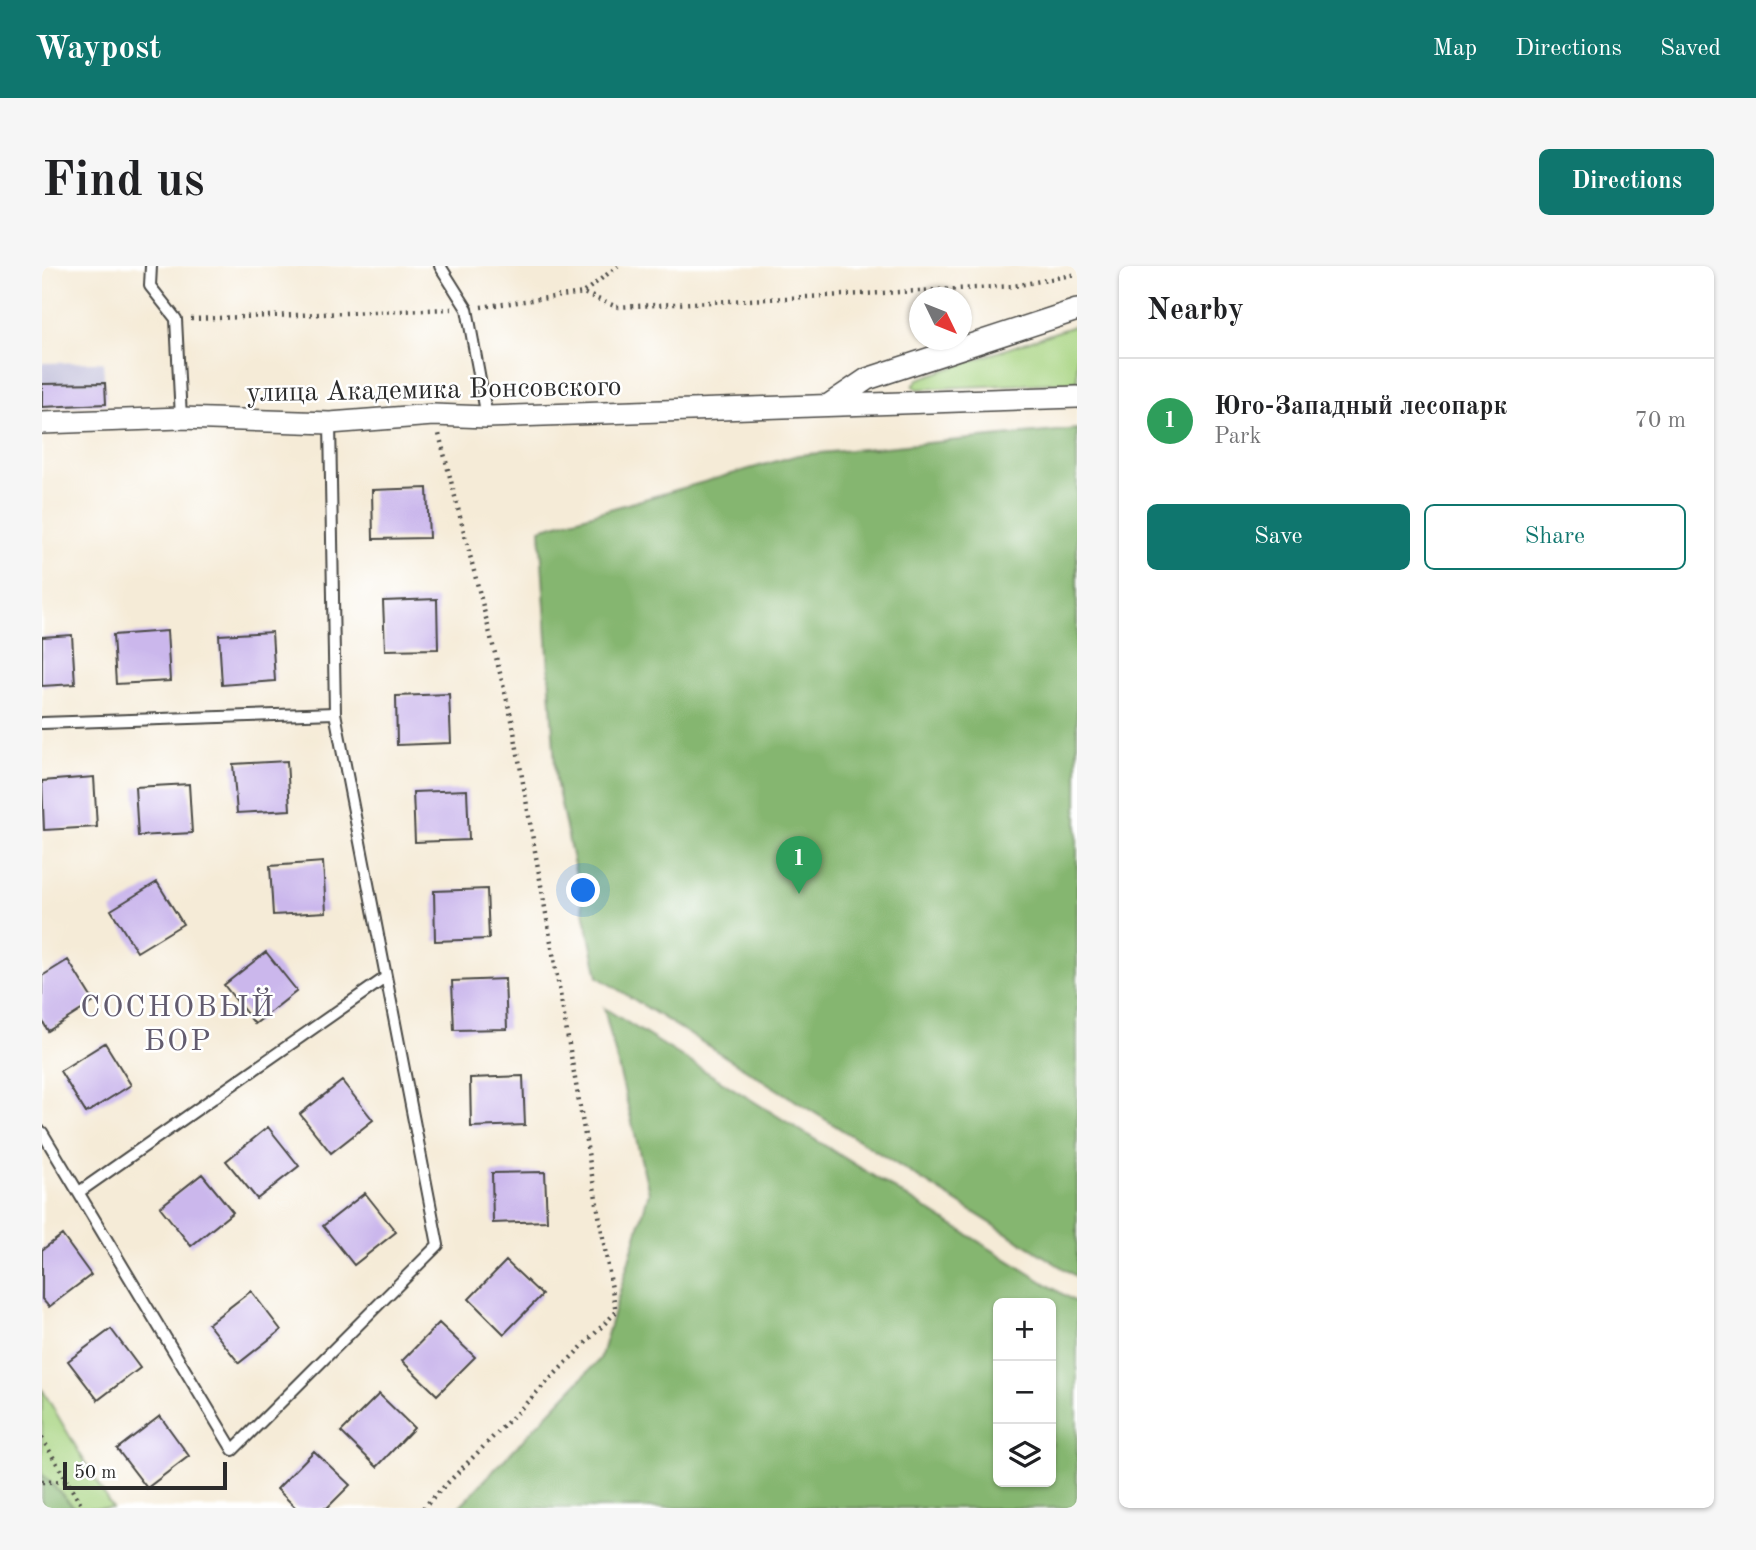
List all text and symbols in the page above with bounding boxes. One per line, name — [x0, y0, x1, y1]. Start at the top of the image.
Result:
text: Waypost — [35, 33, 161, 66]
text: Map — [1433, 37, 1477, 61]
text: Directions — [1515, 37, 1622, 61]
text: Saved — [1660, 37, 1721, 61]
button: Directions — [1539, 149, 1714, 215]
text: Find us — [42, 158, 205, 207]
north arrow — [909, 287, 972, 350]
text: Nearby — [1147, 296, 1244, 326]
street label: улица Академика Вонсовского — [246, 374, 622, 408]
text: Юго-Западный лесопарк — [1214, 394, 1507, 420]
text: 1 — [1163, 409, 1177, 432]
text: 70 m — [1635, 409, 1686, 432]
text: Park — [1214, 425, 1261, 448]
button: Save — [1147, 504, 1410, 570]
button: Share — [1424, 504, 1686, 570]
pin: 1 — [776, 836, 822, 894]
your location — [566, 873, 600, 907]
district label: СОСНОВЫЙ БОР — [80, 987, 276, 1057]
map controls — [993, 1298, 1056, 1487]
button: + — [993, 1298, 1056, 1361]
button: − — [993, 1361, 1056, 1424]
button: layers — [993, 1424, 1056, 1487]
scale bar — [63, 1459, 228, 1491]
text: 50 m — [74, 1464, 116, 1483]

